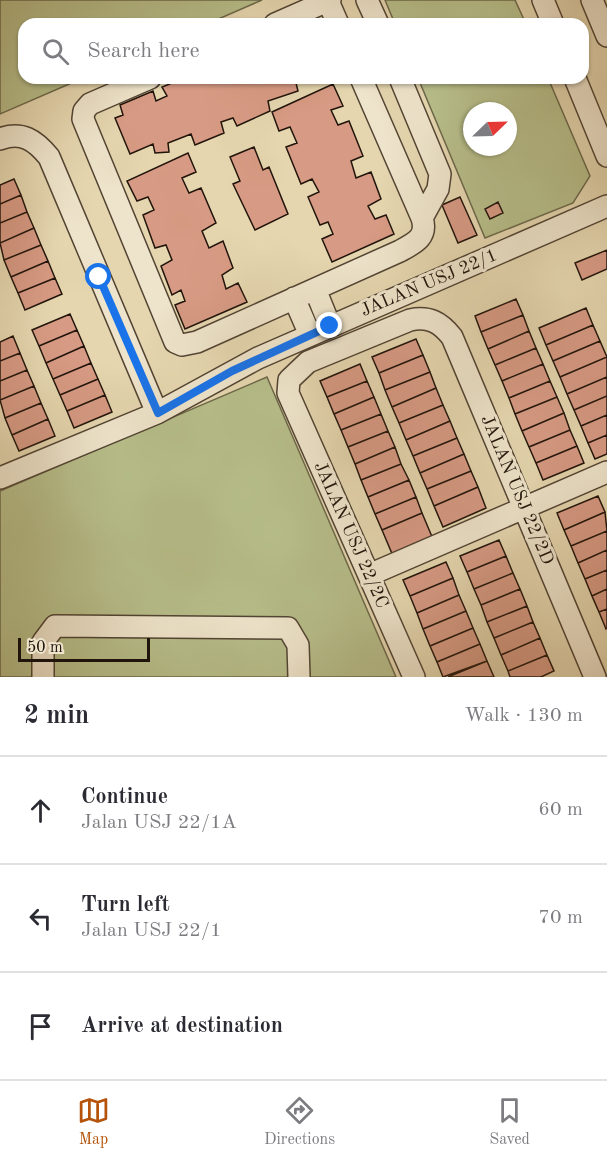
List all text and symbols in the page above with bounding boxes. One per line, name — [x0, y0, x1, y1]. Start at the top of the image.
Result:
search box — [18, 18, 589, 84]
icon: search — [39, 35, 72, 68]
text: Search here — [87, 40, 200, 62]
north arrow — [463, 102, 517, 156]
street label: JALAN USJ 22/1 — [358, 246, 500, 320]
route start — [85, 263, 111, 289]
route end — [316, 312, 342, 338]
street label: JALAN USJ 22/2D — [477, 413, 557, 567]
street label: JALAN USJ 22/2C — [311, 459, 391, 611]
scale bar — [18, 635, 150, 662]
text: 50 m — [27, 640, 63, 656]
text: 2 min — [24, 703, 89, 729]
text: Walk · 130 m — [464, 706, 583, 726]
text: Continue — [81, 786, 168, 808]
icon: ahead — [24, 794, 57, 827]
text: 60 m — [538, 800, 583, 820]
text: Jalan USJ 22/1A — [81, 813, 237, 833]
text: Turn left — [81, 894, 170, 916]
icon: left — [24, 902, 57, 935]
text: 70 m — [538, 908, 583, 928]
text: Jalan USJ 22/1 — [81, 921, 222, 941]
icon: arrive — [24, 1010, 57, 1043]
text: Arrive at destination — [81, 1015, 283, 1037]
tab: Map — [77, 1094, 110, 1150]
tab: Directions — [264, 1094, 335, 1150]
tab: Saved — [489, 1094, 530, 1150]

